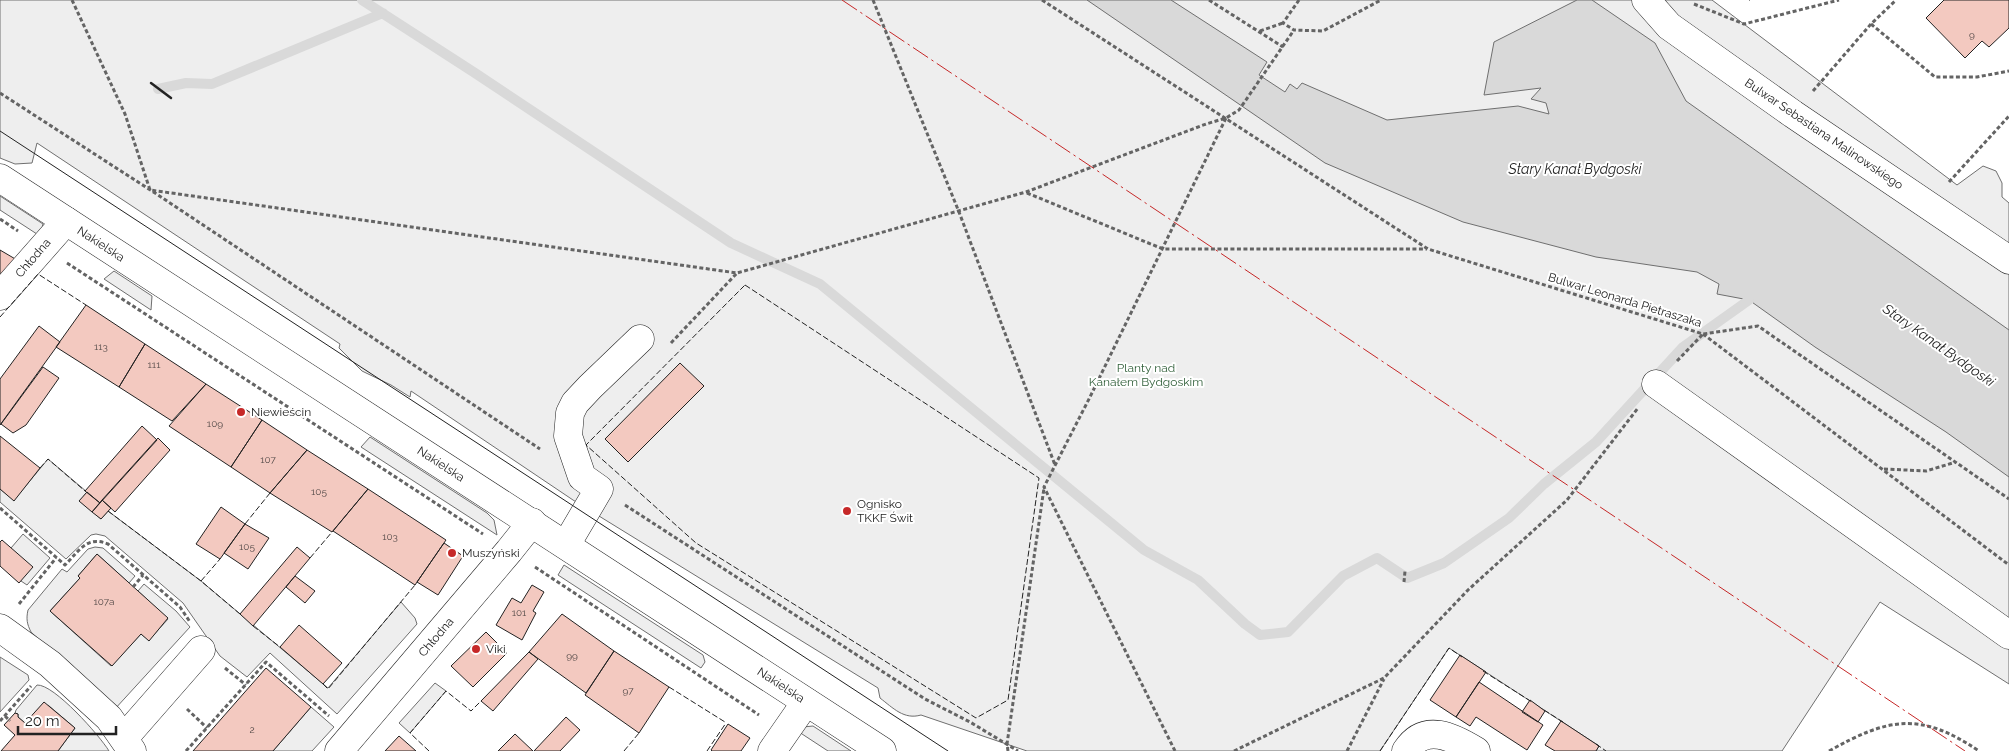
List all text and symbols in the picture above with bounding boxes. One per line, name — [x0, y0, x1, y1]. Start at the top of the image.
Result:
house number: 9 — [1969, 29, 1975, 40]
street label: Bulwar Sebastiana Malinowskiego — [1742, 76, 1906, 192]
water label: Stary Kanał Bydgoski — [1508, 161, 1642, 177]
street label: Nakielska — [75, 224, 127, 264]
street label: Chłodna — [12, 236, 54, 280]
street label: Bulwar Leonarda Pietraszaka — [1546, 270, 1704, 330]
water label: Stary Kanał Bydgoski — [1879, 300, 1999, 390]
house number: 113 — [94, 341, 108, 352]
house number: 111 — [148, 359, 161, 370]
park label: Planty nad Kanałem Bydgoskim — [1089, 361, 1203, 389]
place label: Niewieścin — [251, 405, 311, 419]
marker: Niewieścin — [235, 406, 247, 418]
house number: 109 — [207, 418, 223, 429]
street label: Nakielska — [415, 444, 467, 484]
house number: 107 — [260, 454, 276, 465]
house number: 105 — [311, 486, 327, 497]
place label: Ognisko TKKF Świt — [857, 497, 913, 525]
marker: Ognisko TKKF Świt — [841, 505, 853, 517]
house number: 103 — [382, 531, 398, 542]
house number: 105 — [239, 541, 255, 552]
place label: Muszyński — [462, 546, 520, 560]
marker: Muszyński — [446, 547, 458, 559]
house number: 107a — [93, 596, 115, 607]
house number: 101 — [512, 607, 527, 618]
street label: Chłodna — [416, 615, 456, 659]
place label: Viki — [486, 642, 506, 656]
marker: Viki — [470, 643, 482, 655]
house number: 99 — [566, 650, 578, 661]
street label: Nakielska — [755, 665, 807, 705]
house number: 97 — [622, 685, 634, 696]
scale bar — [18, 704, 115, 736]
text: 20 m — [25, 712, 60, 730]
house number: 2 — [249, 724, 255, 735]

